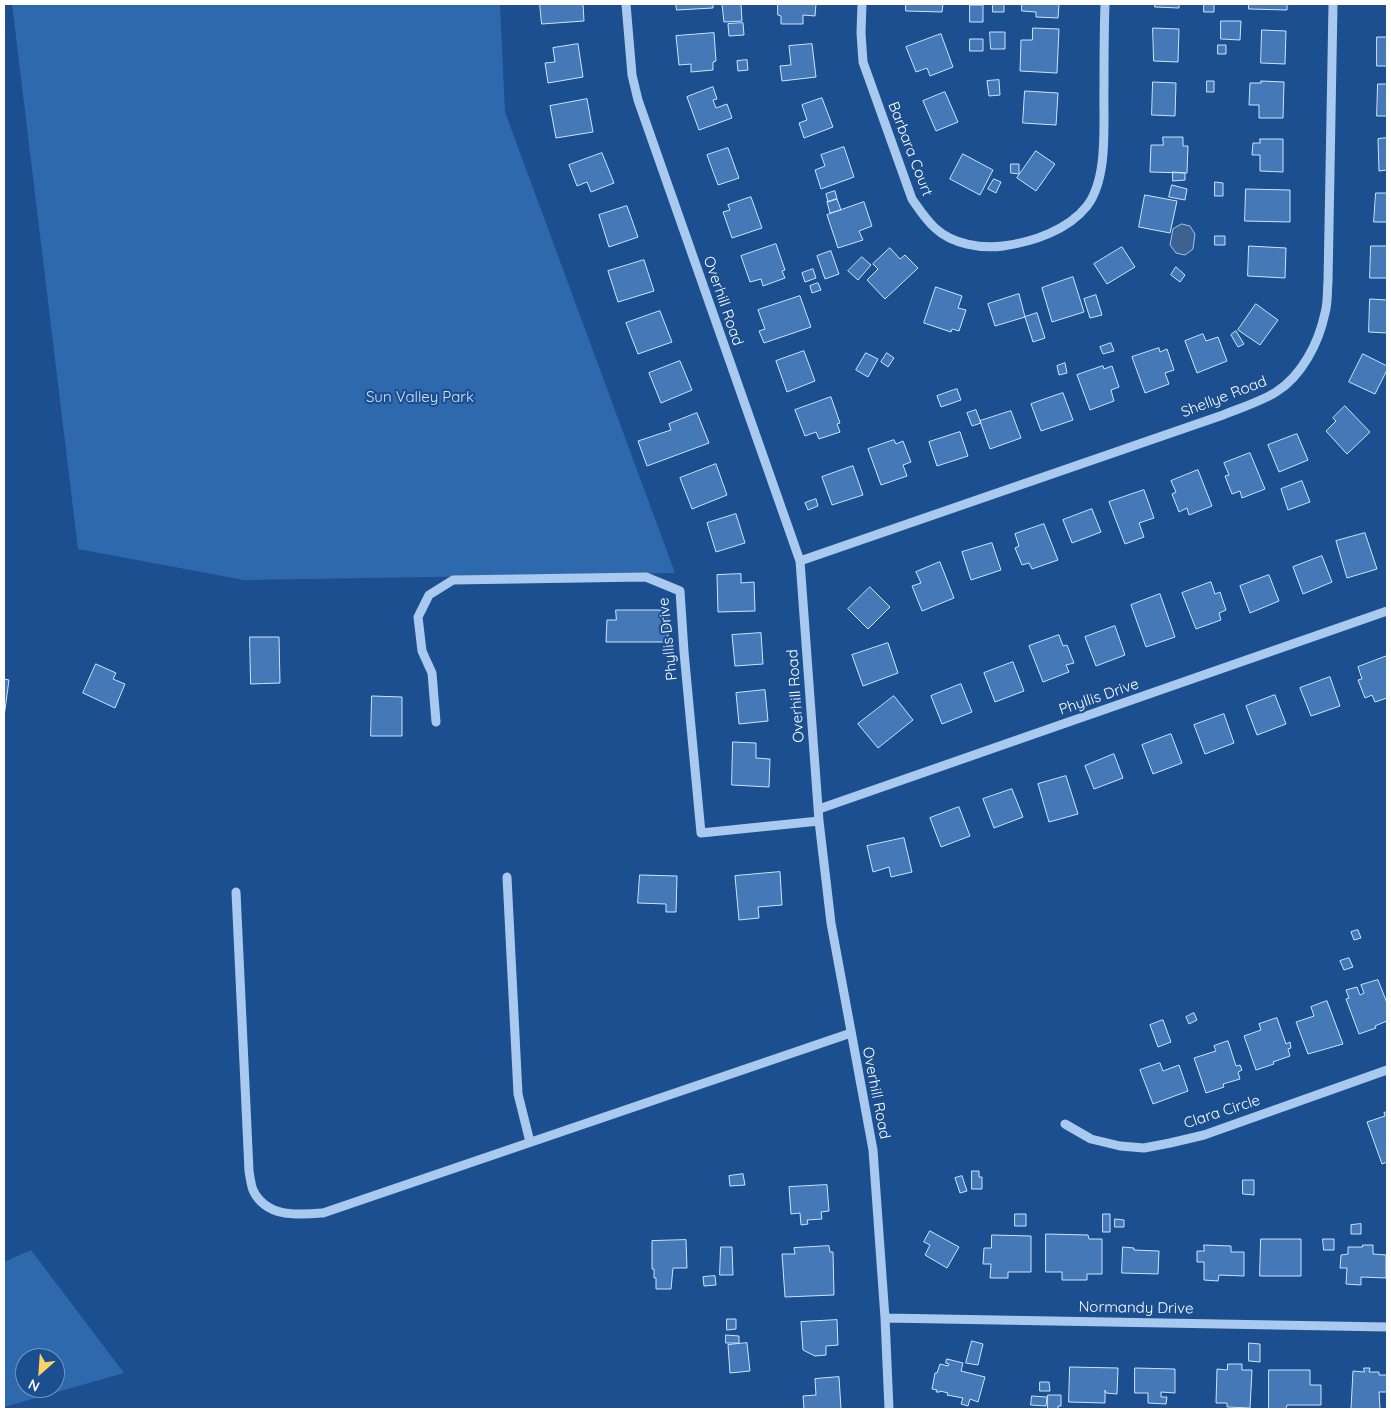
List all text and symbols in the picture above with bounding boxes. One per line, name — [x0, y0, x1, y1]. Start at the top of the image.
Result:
street label: Barbara Court — [884, 99, 936, 199]
street label: Overhill Road — [699, 254, 747, 348]
street label: Shellye Road — [1179, 372, 1269, 422]
park label: Sun Valley Park — [366, 388, 474, 406]
street label: Phyllis Drive — [655, 597, 681, 681]
street label: Overhill Road — [784, 649, 808, 743]
street label: Phyllis Drive — [1057, 675, 1141, 719]
street label: Overhill Road — [858, 1045, 894, 1141]
street label: Clara Circle — [1182, 1091, 1262, 1133]
street label: Normandy Drive — [1078, 1298, 1194, 1318]
north arrow — [15, 1348, 65, 1398]
text: N — [25, 1375, 42, 1396]

